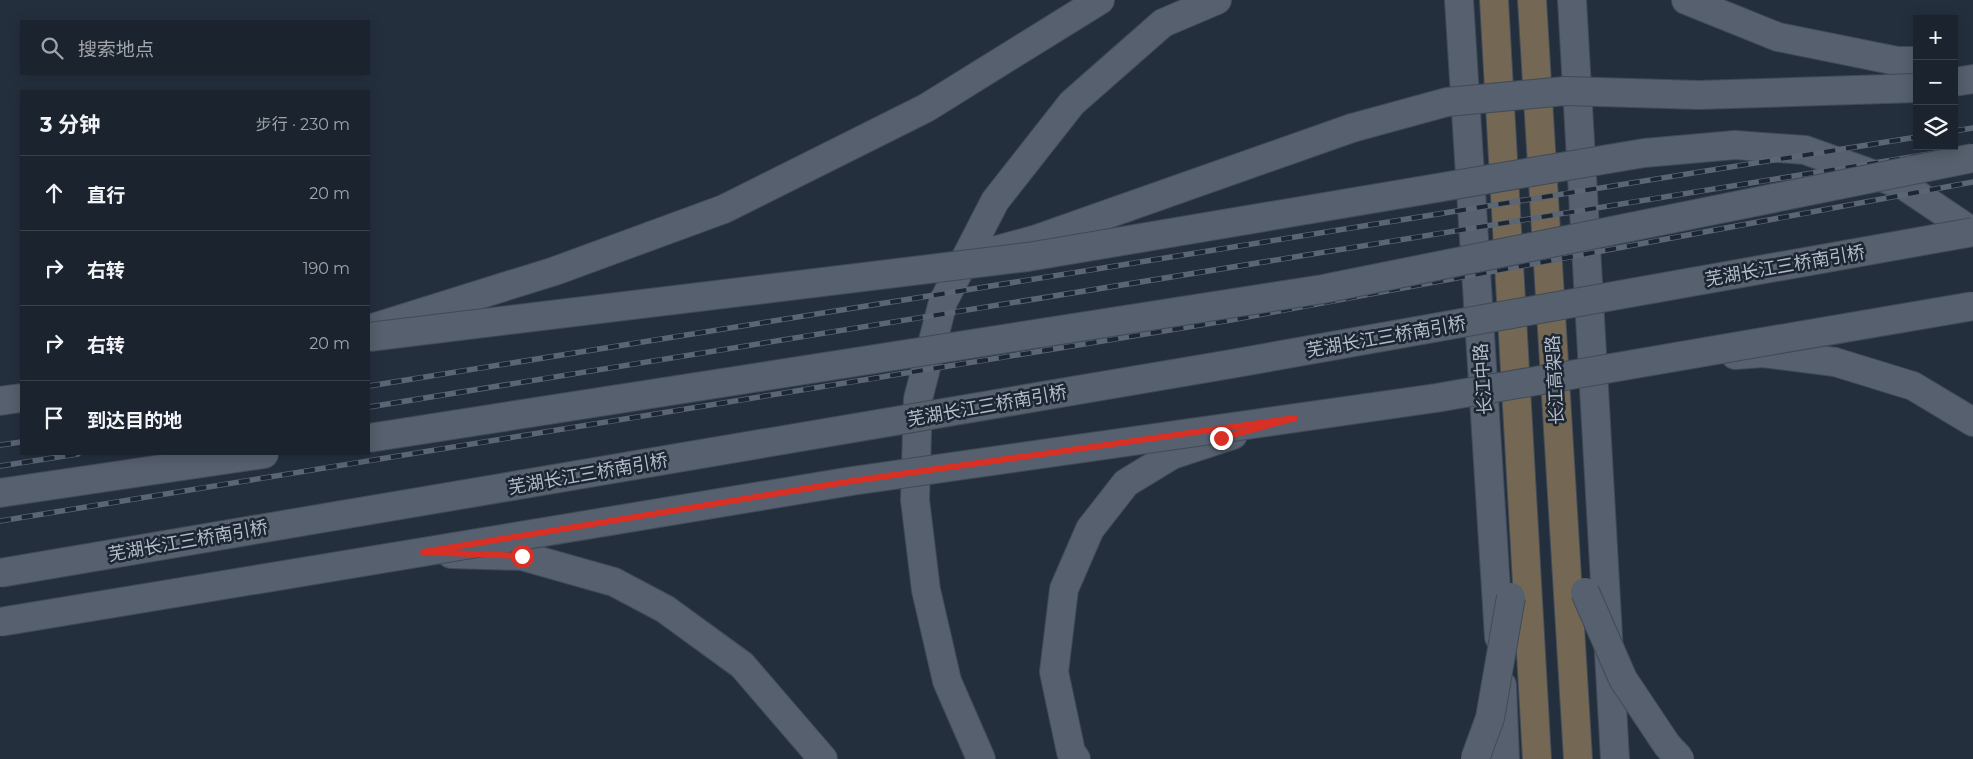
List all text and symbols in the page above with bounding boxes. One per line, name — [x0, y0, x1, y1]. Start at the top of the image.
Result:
map controls — [1913, 15, 1958, 150]
button: + — [1913, 15, 1958, 60]
search box — [20, 20, 370, 75]
icon: search — [38, 34, 66, 62]
text: 搜索地点 — [78, 38, 154, 61]
button: − — [1913, 60, 1958, 105]
button: layers — [1913, 105, 1958, 150]
text: 3 分钟 — [40, 112, 100, 137]
text: 步行 · 230 m — [256, 115, 350, 134]
icon: ahead — [40, 179, 68, 207]
text: 直行 — [87, 184, 125, 207]
text: 20 m — [309, 184, 350, 203]
street label: 芜湖长江三桥南引桥 — [1703, 241, 1867, 291]
icon: right — [40, 254, 68, 282]
text: 右转 — [87, 259, 125, 282]
text: 190 m — [303, 259, 350, 278]
street label: 芜湖长江三桥南引桥 — [1304, 312, 1468, 362]
icon: right — [40, 329, 68, 357]
text: 右转 — [87, 334, 125, 357]
text: 20 m — [309, 334, 350, 353]
street label: 长江高架路 — [1542, 334, 1568, 426]
street label: 长江中路 — [1470, 342, 1496, 416]
street label: 芜湖长江三桥南引桥 — [905, 381, 1069, 431]
icon: arrive — [40, 404, 68, 432]
text: 到达目的地 — [87, 409, 182, 432]
route end — [1210, 427, 1233, 450]
street label: 芜湖长江三桥南引桥 — [506, 449, 670, 499]
street label: 芜湖长江三桥南引桥 — [106, 516, 270, 566]
route start — [511, 545, 534, 568]

